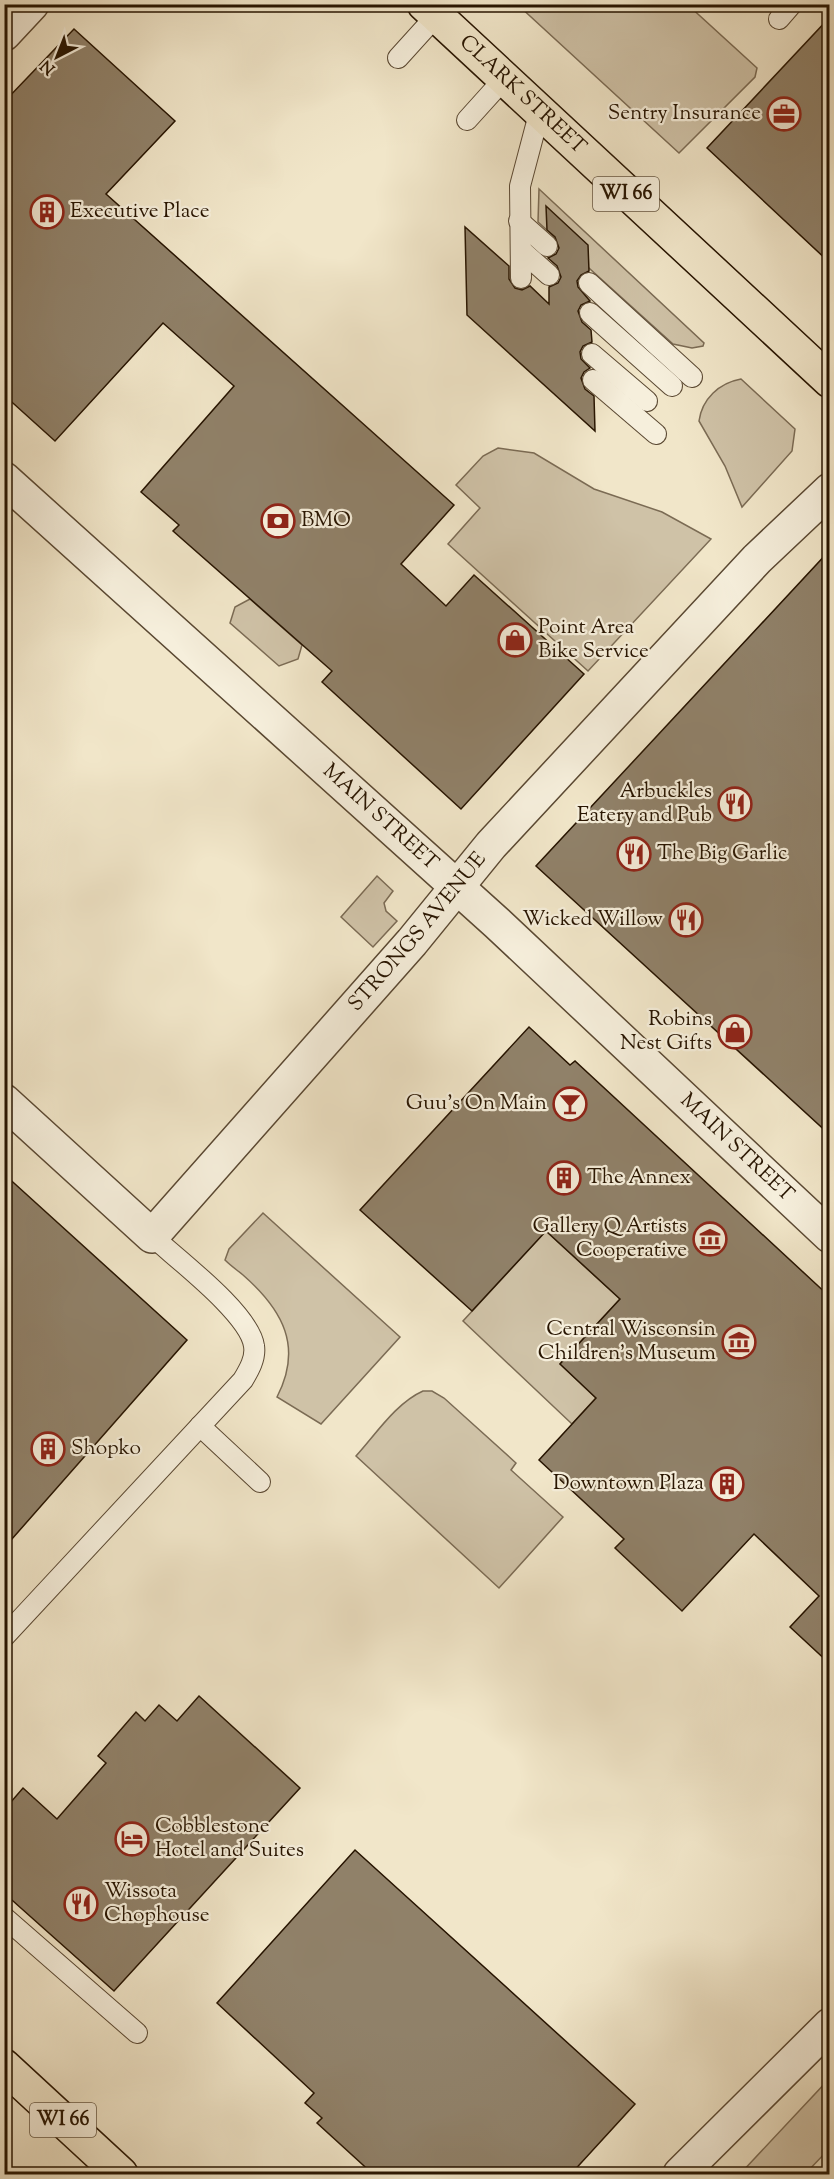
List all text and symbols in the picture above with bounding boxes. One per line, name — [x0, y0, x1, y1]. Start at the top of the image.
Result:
north arrow — [27, 27, 87, 87]
street label: CLARK STREET — [452, 28, 593, 162]
text: N — [36, 53, 61, 79]
office icon: Sentry Insurance — [766, 96, 802, 132]
place label: Sentry Insurance — [608, 99, 761, 129]
road number: WI 66 — [593, 177, 659, 211]
building icon: Executive Place — [29, 194, 65, 230]
place label: Executive Place — [70, 197, 209, 227]
bank icon: BMO — [260, 503, 296, 539]
place label: BMO — [301, 506, 351, 536]
place label: Point Area Bike Service — [538, 613, 649, 667]
shop icon: Point Area Bike Service — [497, 622, 533, 658]
street label: MAIN STREET — [315, 757, 445, 878]
place label: Arbuckles Eatery and Pub — [577, 777, 712, 831]
restaurant icon: Arbuckles Eatery and Pub — [717, 786, 753, 822]
restaurant icon: The Big Garlic — [616, 836, 652, 872]
place label: The Big Garlic — [657, 839, 788, 869]
street label: STRONGS AVENUE — [342, 846, 494, 1019]
restaurant icon: Wicked Willow — [668, 902, 704, 938]
place label: Wicked Willow — [522, 905, 663, 935]
place label: Robins Nest Gifts — [620, 1005, 712, 1059]
shop icon: Robins Nest Gifts — [717, 1014, 753, 1050]
bar icon: Guu's On Main — [552, 1086, 588, 1122]
street label: MAIN STREET — [673, 1087, 800, 1209]
place label: Guu's On Main — [406, 1089, 547, 1119]
building icon: The Annex — [546, 1160, 582, 1196]
place label: The Annex — [587, 1163, 691, 1193]
place label: Gallery Q Artists Cooperative — [533, 1212, 687, 1266]
museum icon: Gallery Q Artists Cooperative — [692, 1221, 728, 1257]
place label: Central Wisconsin Children's Museum — [538, 1315, 716, 1369]
museum icon: Central Wisconsin Children's Museum — [721, 1324, 757, 1360]
building icon: Shopko — [30, 1431, 66, 1467]
place label: Shopko — [71, 1434, 141, 1464]
building icon: Downtown Plaza — [709, 1466, 745, 1502]
place label: Downtown Plaza — [553, 1469, 704, 1499]
place label: Cobblestone Hotel and Suites — [155, 1812, 304, 1866]
hotel icon: Cobblestone Hotel and Suites — [114, 1821, 150, 1857]
place label: Wissota Chophouse — [104, 1877, 210, 1931]
restaurant icon: Wissota Chophouse — [63, 1886, 99, 1922]
road number: WI 66 — [30, 2103, 96, 2137]

